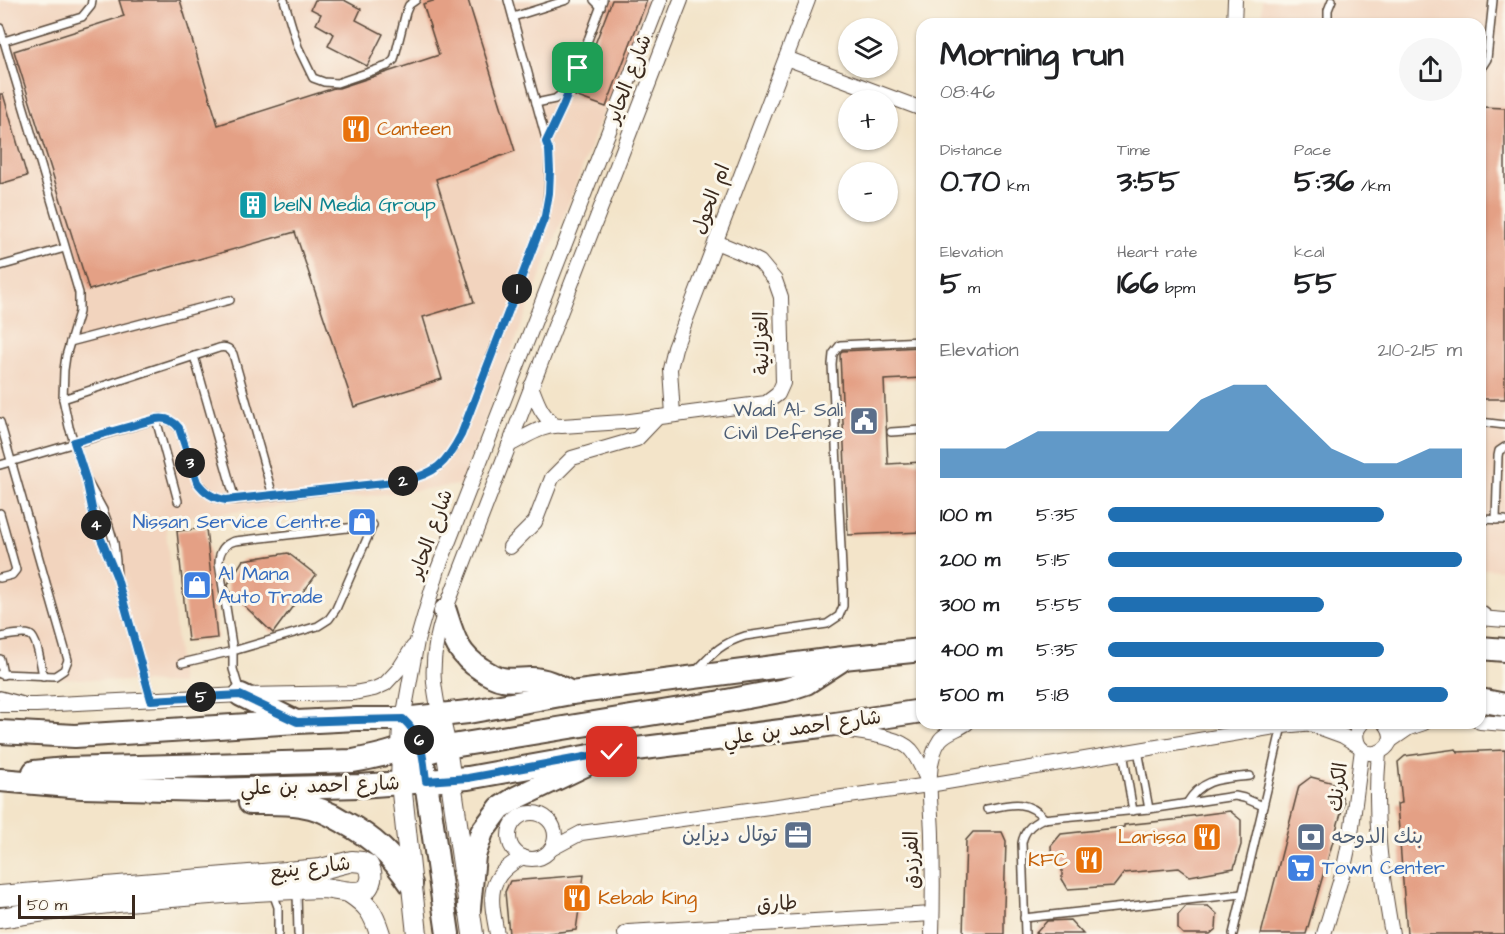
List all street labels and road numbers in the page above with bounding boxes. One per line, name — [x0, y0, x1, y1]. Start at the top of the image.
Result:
street label: شارع الحاير — [598, 30, 659, 130]
street label: ام الحول — [685, 160, 737, 238]
street label: الغزلانية — [747, 311, 777, 375]
street label: شارع الحاير — [401, 485, 460, 585]
street label: شارع احمد بن علي — [721, 703, 883, 756]
street label: الكرنك — [1321, 761, 1355, 813]
street label: شارع احمد بن علي — [240, 769, 400, 806]
street label: الفرزدق — [897, 831, 927, 889]
street label: شارع ينبع — [268, 849, 352, 887]
street label: طارق — [756, 889, 798, 919]

